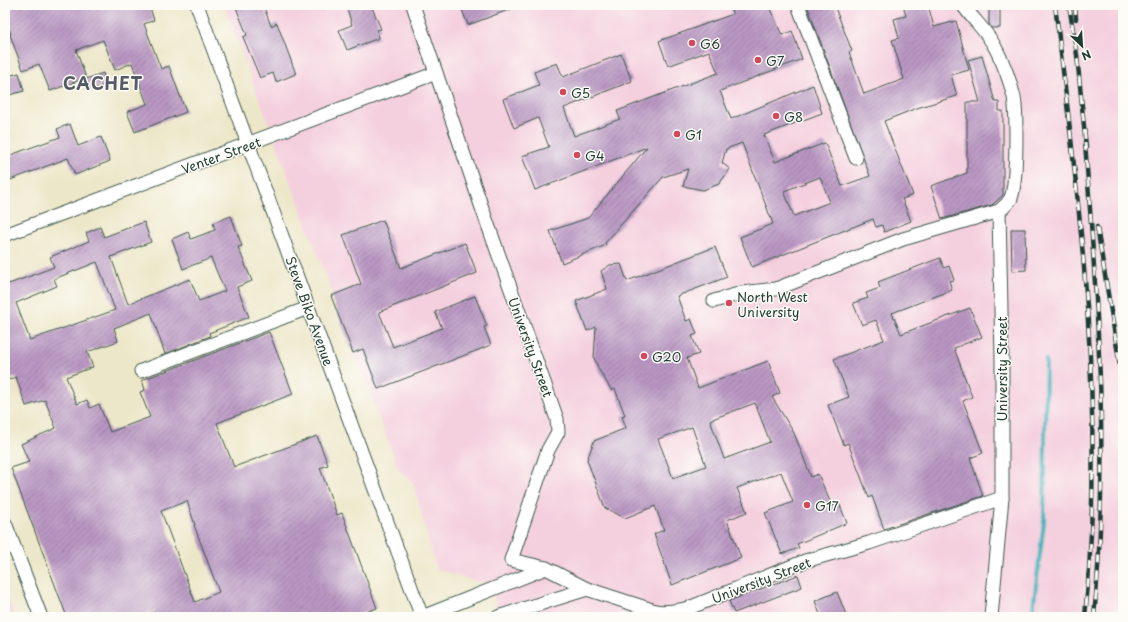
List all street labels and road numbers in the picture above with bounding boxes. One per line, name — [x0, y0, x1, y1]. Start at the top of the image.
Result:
street label: Venter Street — [179, 132, 263, 178]
street label: Steve Biko Avenue — [281, 254, 339, 368]
street label: University Street — [504, 294, 558, 400]
street label: University Street — [992, 316, 1011, 422]
street label: University Street — [709, 552, 813, 608]

